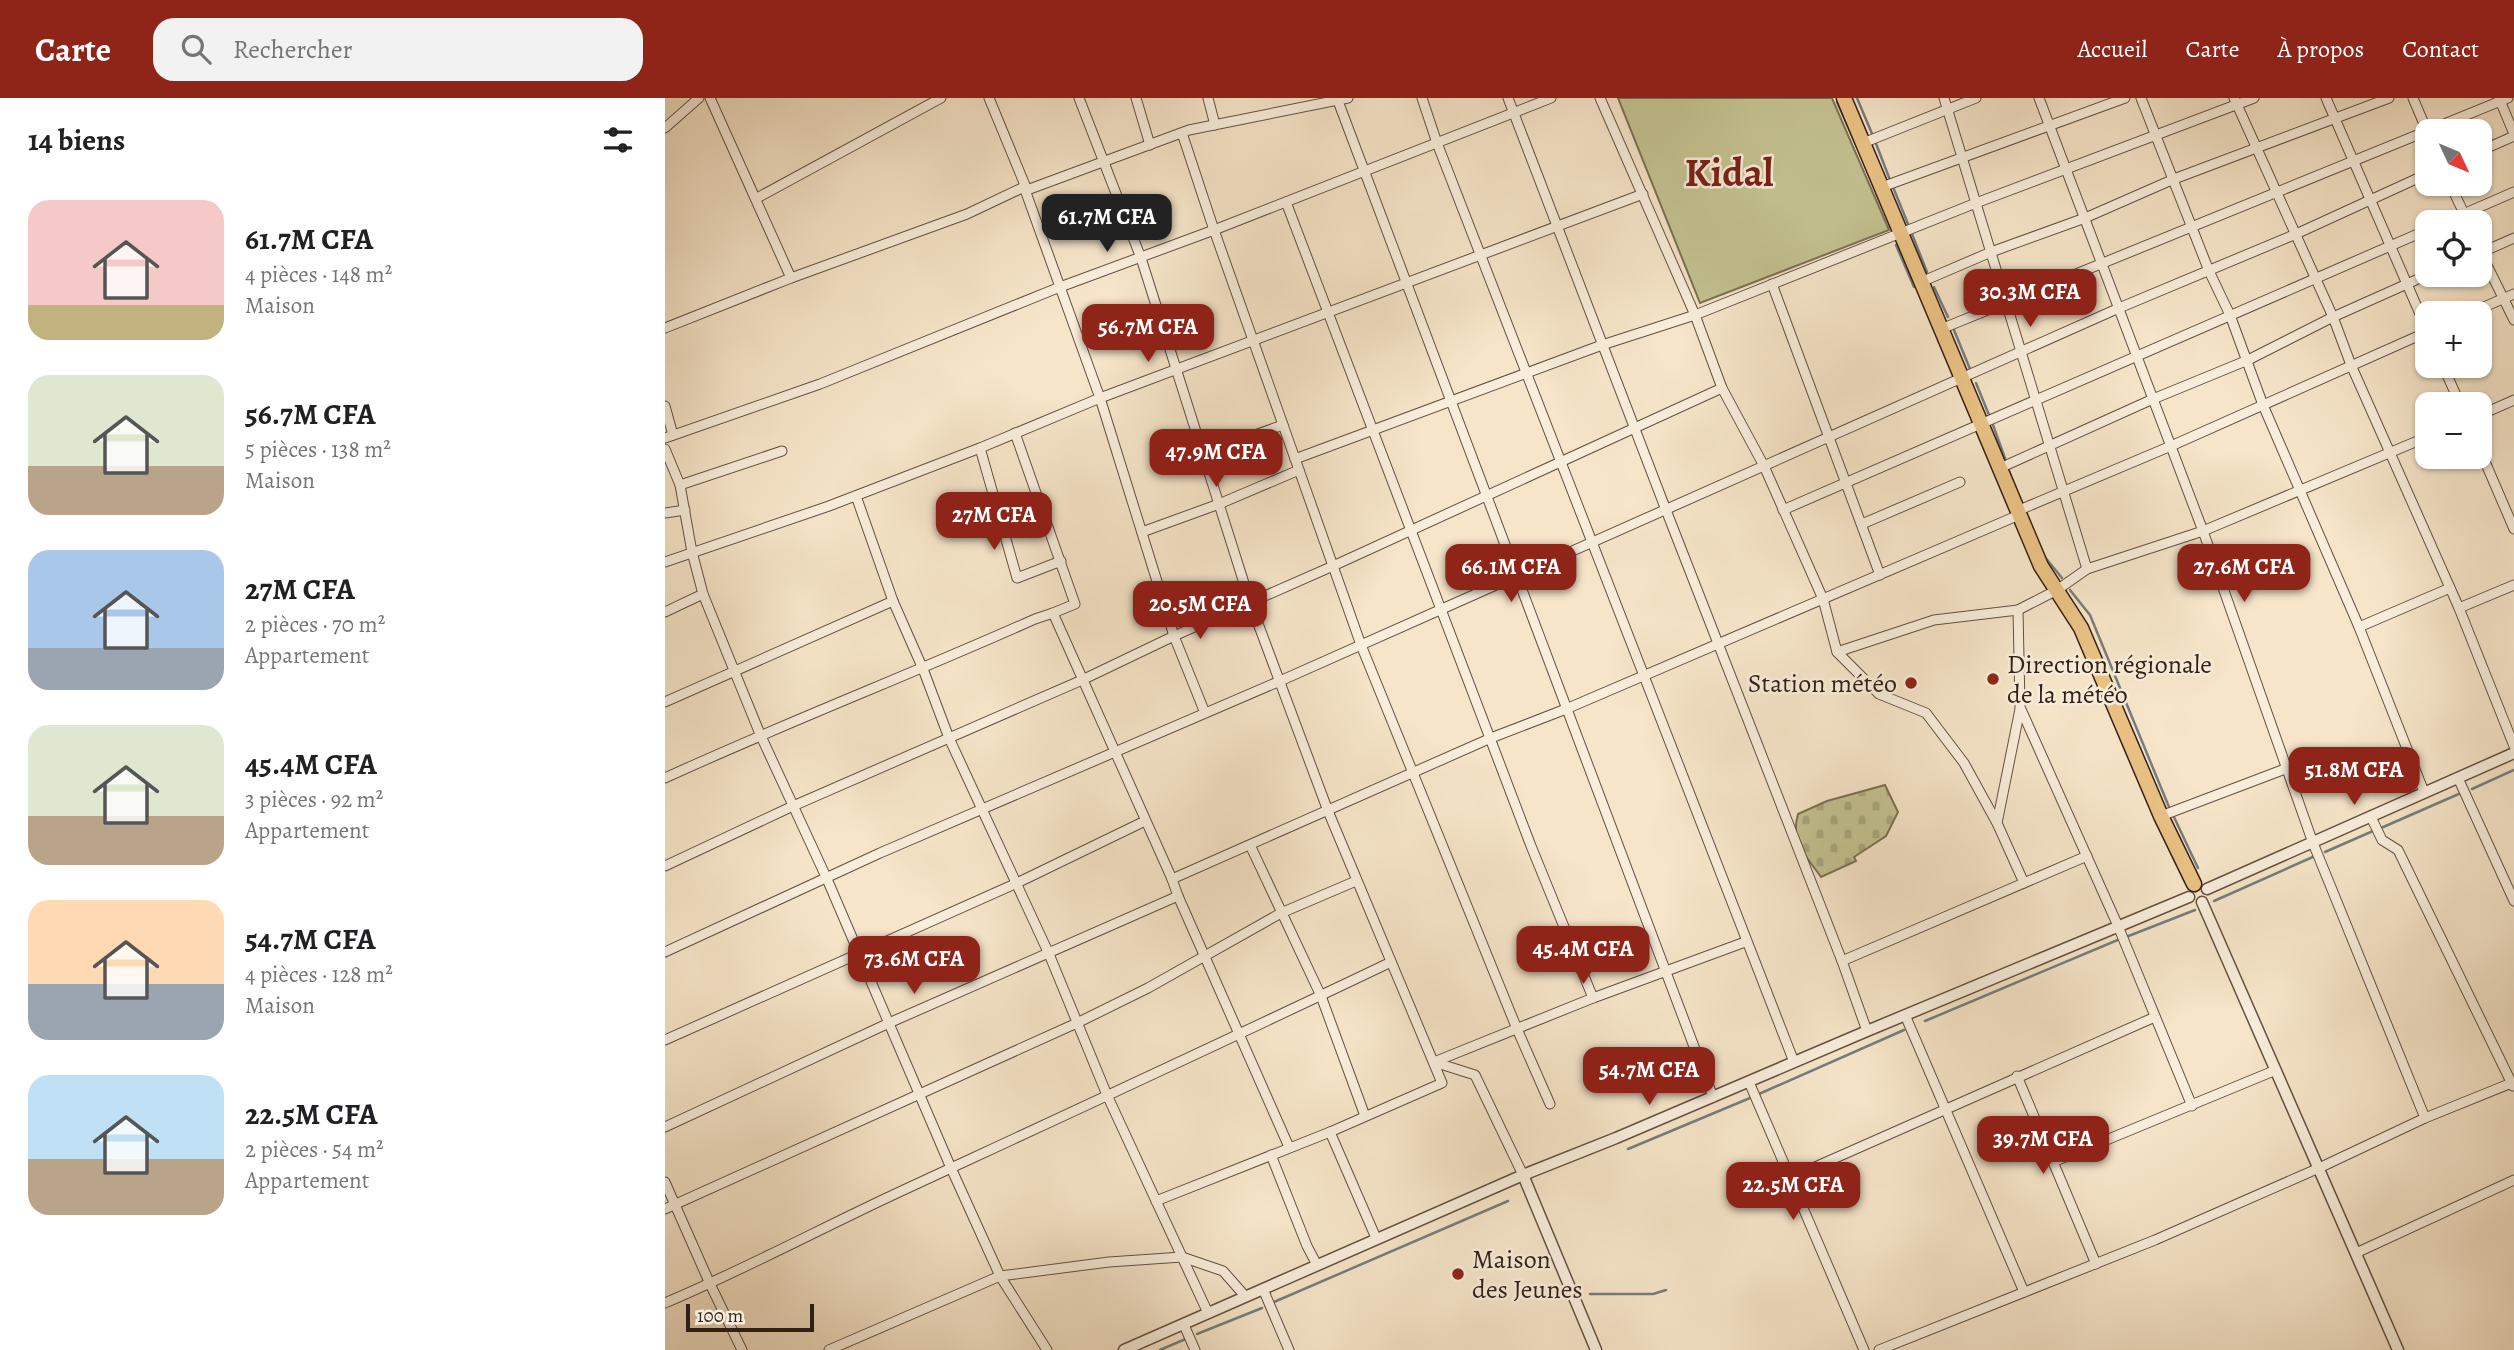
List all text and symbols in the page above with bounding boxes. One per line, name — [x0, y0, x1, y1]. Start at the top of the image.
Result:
search box — [153, 18, 643, 81]
text: Carte — [35, 27, 111, 72]
icon: search — [177, 30, 215, 68]
text: Rechercher — [233, 32, 353, 67]
text: Accueil — [2077, 33, 2147, 65]
text: Carte — [2185, 33, 2240, 65]
text: À propos — [2278, 33, 2364, 65]
text: Contact — [2402, 33, 2479, 65]
north arrow — [2415, 119, 2492, 196]
map controls — [2415, 119, 2492, 469]
text: 14 biens — [28, 120, 125, 160]
icon: filters — [599, 121, 637, 159]
district label: Kidal — [1684, 145, 1774, 200]
pin: 61.7M CFA — [1027, 194, 1187, 254]
text: 61.7M CFA — [1058, 201, 1156, 232]
button: locate — [2415, 210, 2492, 287]
text: 61.7M CFA — [245, 219, 373, 259]
icon: home — [84, 228, 168, 312]
text: 4 pièces · 148 m² — [245, 259, 392, 290]
pin: 30.3M CFA — [1950, 270, 2110, 329]
text: 30.3M CFA — [1980, 276, 2080, 307]
text: Maison — [245, 290, 315, 321]
button: + — [2415, 301, 2492, 378]
pin: 56.7M CFA — [1068, 304, 1228, 364]
text: 56.7M CFA — [1098, 311, 1198, 342]
button: − — [2415, 392, 2492, 469]
text: 56.7M CFA — [245, 394, 375, 434]
icon: home — [84, 403, 168, 487]
pin: 47.9M CFA — [1136, 430, 1296, 489]
text: 5 pièces · 138 m² — [245, 434, 391, 465]
text: 47.9M CFA — [1166, 436, 1266, 467]
text: Maison — [245, 465, 315, 496]
pin: 27M CFA — [929, 492, 1059, 552]
text: 27M CFA — [952, 499, 1036, 530]
pin: 66.1M CFA — [1431, 545, 1591, 604]
pin: 27.6M CFA — [2164, 545, 2324, 604]
text: 66.1M CFA — [1461, 551, 1561, 582]
text: 27.6M CFA — [2193, 551, 2295, 582]
text: 27M CFA — [245, 569, 355, 609]
icon: home — [84, 578, 168, 662]
pin: 20.5M CFA — [1120, 582, 1280, 641]
text: 20.5M CFA — [1149, 588, 1251, 619]
text: 2 pièces · 70 m² — [245, 609, 385, 640]
text: Appartement — [245, 640, 369, 671]
place label: Direction régionale de la météo — [2007, 647, 2212, 712]
place label: Station météo — [1748, 666, 1897, 701]
marker: Direction régionale de la météo — [1985, 671, 2001, 687]
marker: Station météo — [1903, 675, 1919, 691]
text: 45.4M CFA — [245, 744, 377, 784]
pin: 51.8M CFA — [2274, 748, 2434, 807]
icon: home — [84, 753, 168, 837]
text: 51.8M CFA — [2305, 754, 2403, 785]
text: 3 pièces · 92 m² — [245, 784, 383, 815]
text: Appartement — [245, 815, 369, 846]
text: 54.7M CFA — [245, 919, 376, 959]
pin: 45.4M CFA — [1503, 926, 1663, 986]
icon: home — [84, 928, 168, 1012]
text: 45.4M CFA — [1532, 933, 1634, 964]
pin: 73.6M CFA — [834, 936, 994, 996]
text: 73.6M CFA — [864, 943, 964, 974]
text: 4 pièces · 128 m² — [245, 959, 393, 990]
text: Maison — [245, 990, 315, 1021]
pin: 54.7M CFA — [1569, 1048, 1729, 1107]
text: 54.7M CFA — [1599, 1054, 1699, 1085]
text: 22.5M CFA — [245, 1094, 378, 1134]
icon: home — [84, 1103, 168, 1187]
pin: 39.7M CFA — [1963, 1116, 2123, 1176]
text: 39.7M CFA — [1993, 1123, 2093, 1154]
text: 2 pièces · 54 m² — [245, 1134, 384, 1165]
pin: 22.5M CFA — [1713, 1162, 1873, 1222]
text: Appartement — [245, 1165, 369, 1196]
text: 22.5M CFA — [1742, 1169, 1844, 1200]
place label: Maison des Jeunes — [1472, 1242, 1583, 1307]
marker: Maison des Jeunes — [1450, 1266, 1466, 1282]
scale bar — [686, 1301, 814, 1333]
text: 100 m — [697, 1303, 743, 1329]

